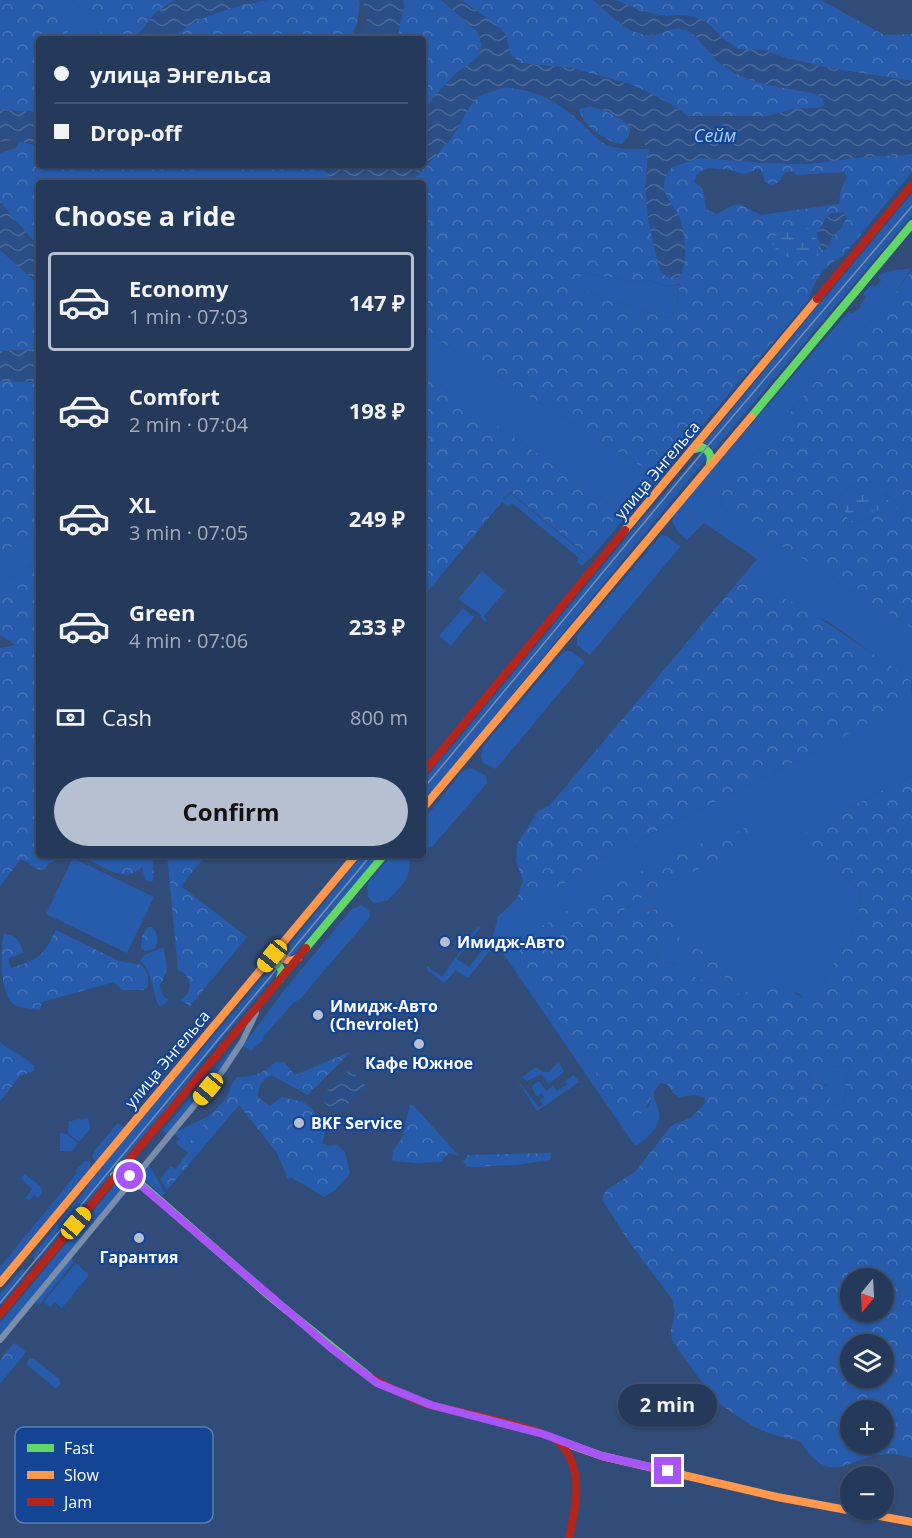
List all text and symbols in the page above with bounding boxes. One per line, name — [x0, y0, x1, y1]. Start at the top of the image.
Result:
text: улица Энгельса — [90, 59, 272, 89]
text: Drop-off — [90, 117, 182, 147]
water label: Сейм — [694, 123, 736, 147]
text: Choose a ride — [54, 197, 236, 234]
text: Economy — [129, 273, 228, 303]
icon: car — [57, 275, 111, 329]
text: 147 ₽ — [349, 287, 405, 317]
text: 1 min · 07:03 — [129, 303, 248, 330]
text: Comfort — [129, 381, 220, 411]
icon: car — [57, 383, 111, 437]
text: 198 ₽ — [349, 395, 405, 425]
text: 2 min · 07:04 — [129, 411, 248, 438]
street label: улица Энгельса — [609, 416, 705, 524]
text: XL — [129, 489, 156, 519]
icon: car — [57, 491, 111, 545]
text: 249 ₽ — [349, 503, 405, 533]
text: 3 min · 07:05 — [129, 519, 248, 546]
text: Green — [129, 597, 195, 627]
icon: car — [57, 599, 111, 653]
text: 233 ₽ — [349, 611, 405, 641]
text: 4 min · 07:06 — [129, 627, 248, 654]
icon: cash — [54, 701, 87, 734]
text: Cash — [102, 702, 152, 732]
text: 800 m — [350, 704, 408, 731]
button: Confirm — [54, 777, 408, 846]
place label: Имидж-Авто — [457, 931, 565, 953]
marker: Имидж-Авто — [438, 935, 452, 949]
car — [254, 936, 290, 976]
place label: Имидж-Авто (Chevrolet) — [330, 995, 438, 1035]
street label: улица Энгельса — [119, 1005, 215, 1113]
marker: Имидж-Авто (Chevrolet) — [311, 1008, 325, 1022]
marker: Кафе Южное — [412, 1037, 426, 1051]
place label: Кафе Южное — [365, 1052, 473, 1074]
car — [190, 1069, 226, 1109]
place label: BKF Service — [311, 1112, 403, 1134]
marker: BKF Service — [292, 1116, 306, 1130]
route start — [116, 1162, 143, 1189]
car — [58, 1203, 94, 1243]
marker: Гарантия — [132, 1231, 146, 1245]
place label: Гарантия — [100, 1246, 178, 1268]
north arrow — [840, 1268, 894, 1322]
map controls — [840, 1268, 894, 1520]
button: layers — [840, 1334, 894, 1388]
callout: 2 min — [618, 1384, 718, 1426]
text: 2 min — [640, 1391, 695, 1418]
button: + — [840, 1400, 894, 1454]
legend — [15, 1427, 213, 1523]
text: Fast — [64, 1437, 95, 1459]
route end — [654, 1457, 681, 1484]
text: Slow — [64, 1464, 99, 1486]
button: − — [840, 1466, 894, 1520]
text: Jam — [62, 1491, 92, 1513]

